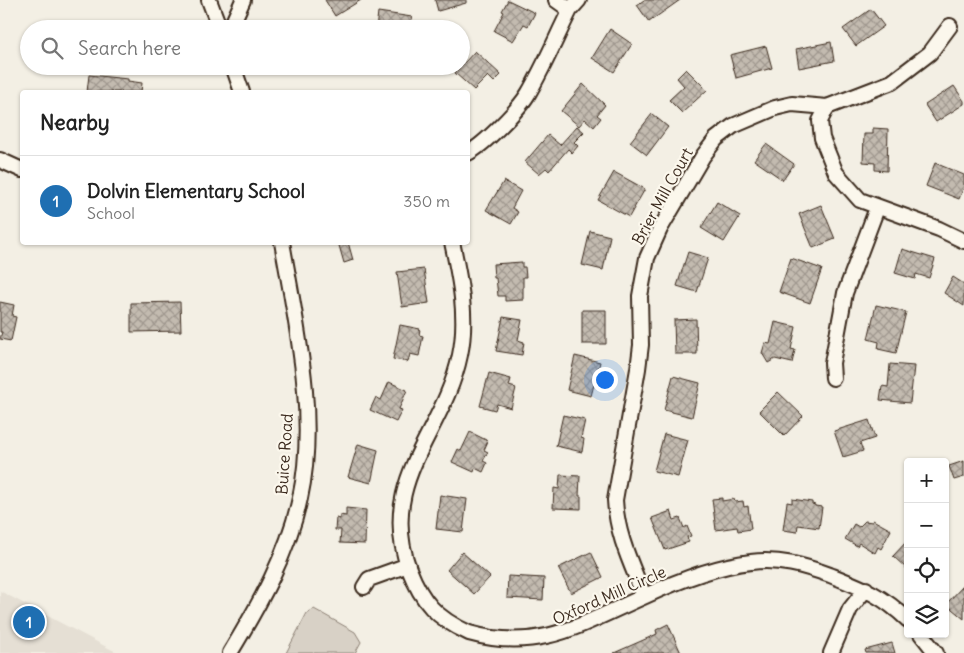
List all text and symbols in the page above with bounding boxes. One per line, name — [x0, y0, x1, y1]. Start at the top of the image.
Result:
search box — [20, 20, 470, 75]
icon: search — [38, 34, 66, 62]
text: Search here — [78, 36, 181, 60]
text: Nearby — [40, 109, 110, 136]
street label: Brier Mill Court — [627, 144, 697, 248]
text: Dolvin Elementary School — [87, 179, 305, 203]
text: 1 — [53, 191, 59, 211]
text: 350 m — [403, 191, 450, 211]
text: School — [87, 203, 135, 223]
your location — [592, 367, 618, 393]
street label: Buice Road — [271, 413, 297, 495]
map controls — [904, 458, 949, 638]
button: + — [904, 458, 949, 503]
button: − — [904, 503, 949, 548]
button: locate — [904, 548, 949, 593]
street label: Oxford Mill Circle — [549, 561, 669, 629]
button: layers — [904, 593, 949, 638]
pin: 1 — [13, 603, 45, 641]

